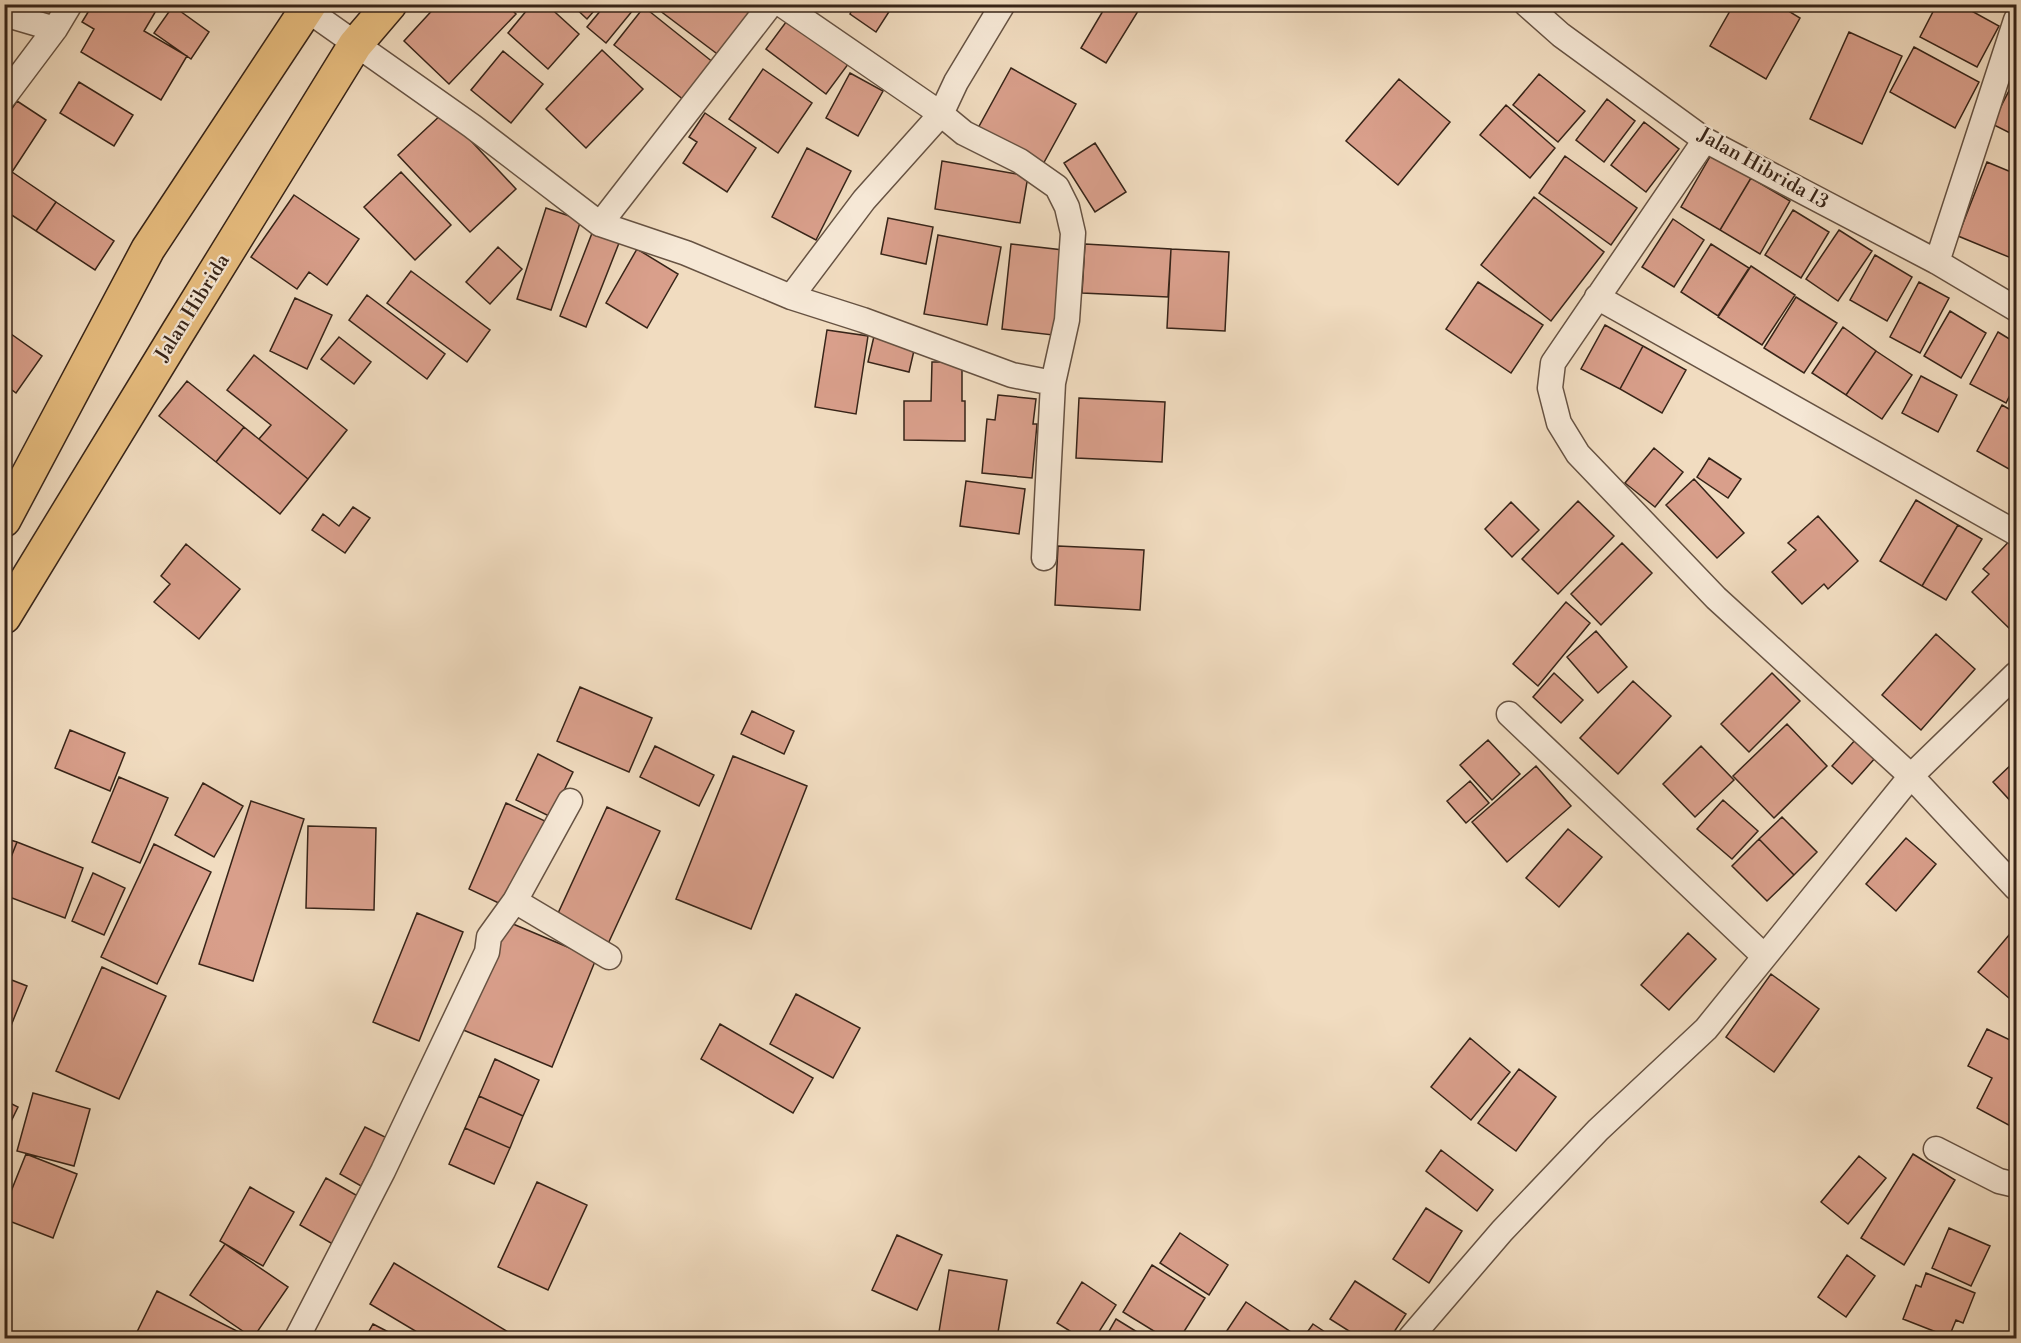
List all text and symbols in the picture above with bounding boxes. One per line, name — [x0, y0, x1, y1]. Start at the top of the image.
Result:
street label: Jalan Hibrida 13 — [1692, 122, 1833, 215]
street label: Jalan Hibrida — [150, 249, 236, 367]

